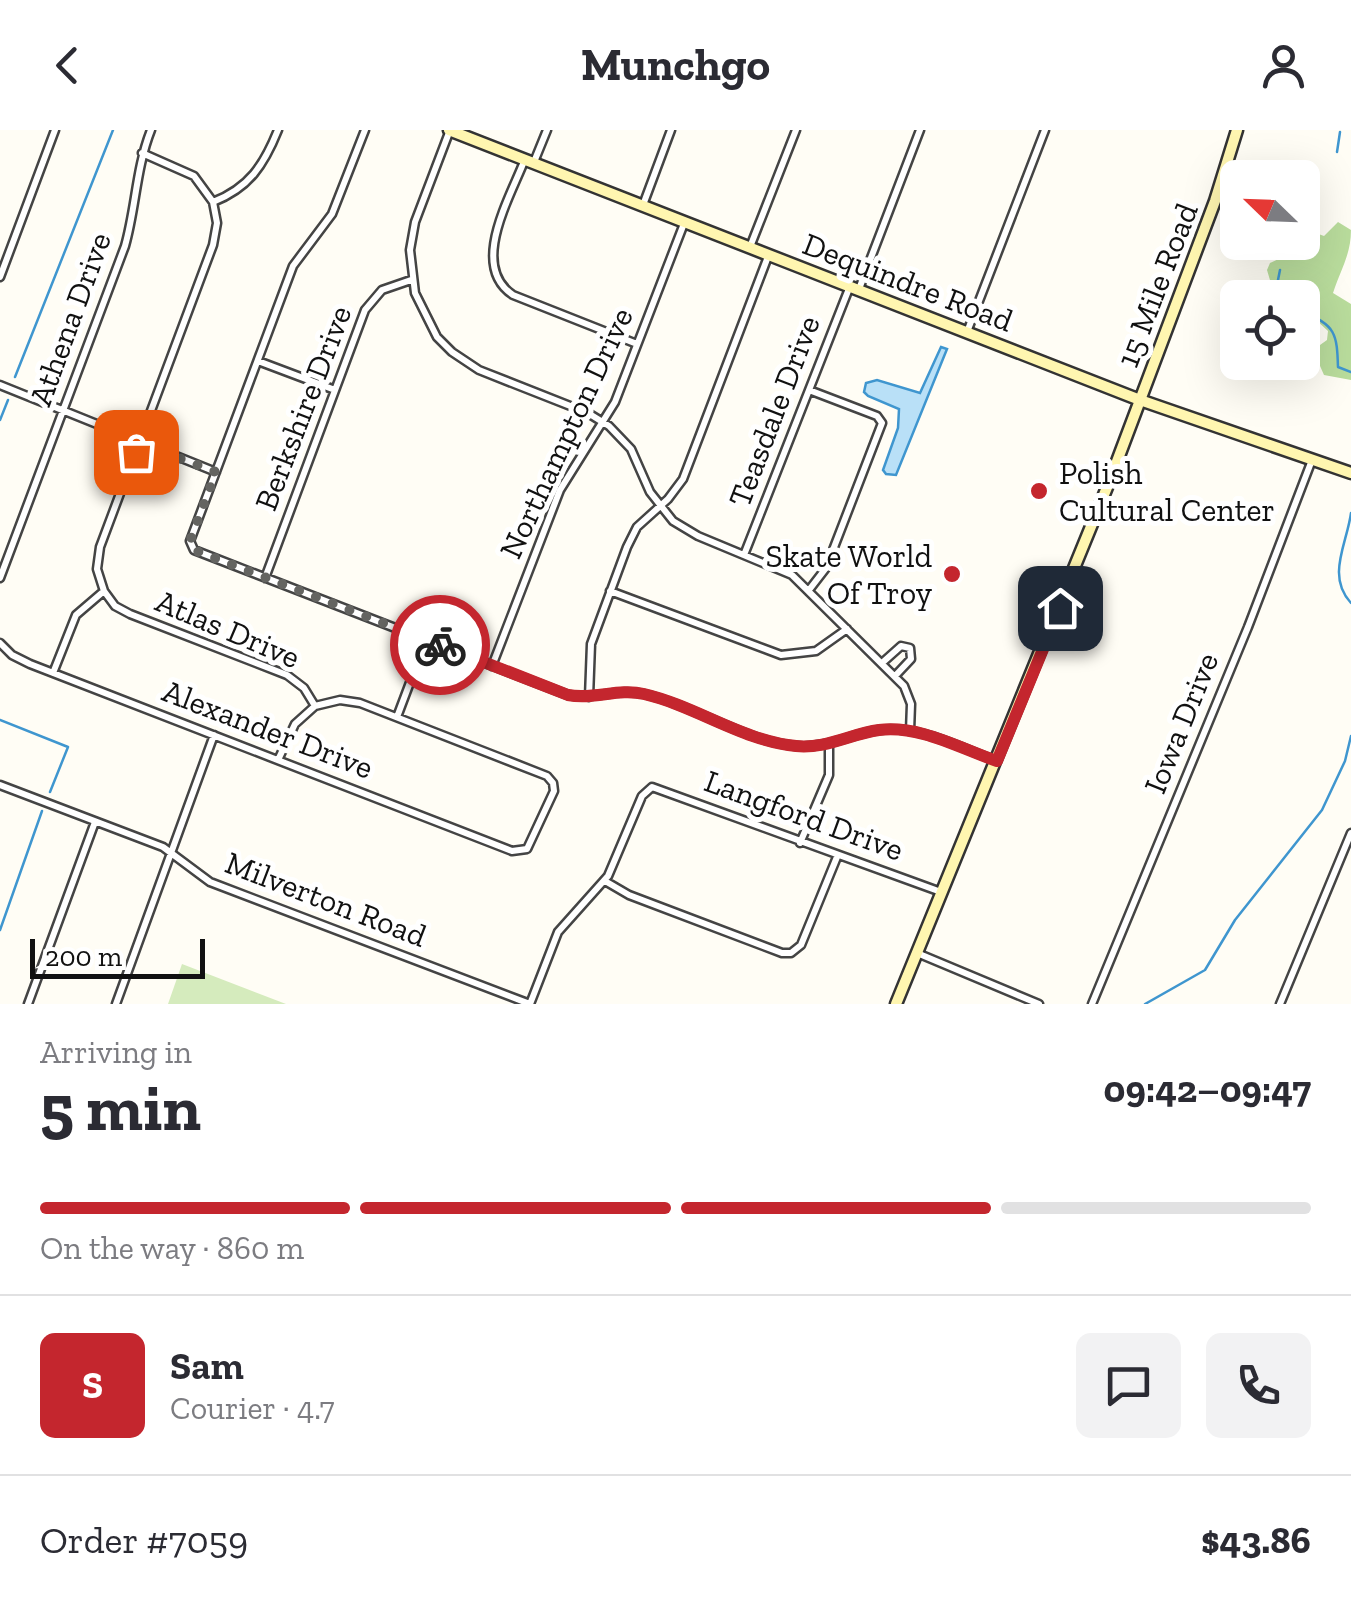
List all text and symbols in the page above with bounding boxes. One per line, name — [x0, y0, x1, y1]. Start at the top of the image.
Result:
icon: back — [40, 38, 95, 93]
text: Munchgo — [581, 38, 770, 92]
icon: person — [1256, 38, 1311, 93]
north arrow — [1220, 160, 1320, 260]
map controls — [1220, 160, 1320, 380]
street label: 15 Mile Road — [1108, 197, 1206, 372]
street label: Dequindre Road — [798, 224, 1019, 340]
street label: Athena Drive — [21, 227, 119, 411]
button: locate — [1220, 280, 1320, 380]
street label: Berkshire Drive — [247, 300, 359, 516]
street label: Northampton Drive — [491, 302, 641, 564]
street label: Teasdale Drive — [720, 310, 828, 512]
pin — [94, 410, 179, 495]
icon: bag — [109, 425, 164, 480]
place label: Polish Cultural Center — [1059, 454, 1275, 529]
marker: Polish Cultural Center — [1028, 480, 1050, 502]
place label: Skate World Of Troy — [766, 537, 933, 612]
marker: Skate World Of Troy — [941, 563, 963, 585]
pin — [1018, 566, 1103, 651]
icon: home — [1033, 581, 1088, 636]
street label: Atlas Drive — [150, 582, 306, 676]
courier — [390, 595, 490, 695]
icon: bike — [413, 618, 468, 673]
street label: Iowa Drive — [1136, 647, 1226, 799]
street label: Alexander Drive — [157, 671, 379, 787]
street label: Langford Drive — [699, 761, 909, 869]
street label: Milverton Road — [220, 843, 432, 955]
scale bar — [30, 934, 205, 978]
text: 200 m — [45, 940, 122, 973]
text: Arriving in — [40, 1033, 192, 1071]
text: 09:42–09:47 — [1104, 1066, 1311, 1112]
text: 5 min — [40, 1069, 201, 1147]
text: On the way · 860 m — [40, 1229, 304, 1267]
button: chat — [1076, 1333, 1181, 1438]
button: phone — [1206, 1333, 1311, 1438]
text: Sam — [170, 1343, 244, 1389]
text: S — [82, 1362, 103, 1408]
text: Courier · 4.7 — [170, 1389, 334, 1427]
text: Order #7059 — [40, 1517, 248, 1563]
text: $43.86 — [1201, 1517, 1311, 1563]

